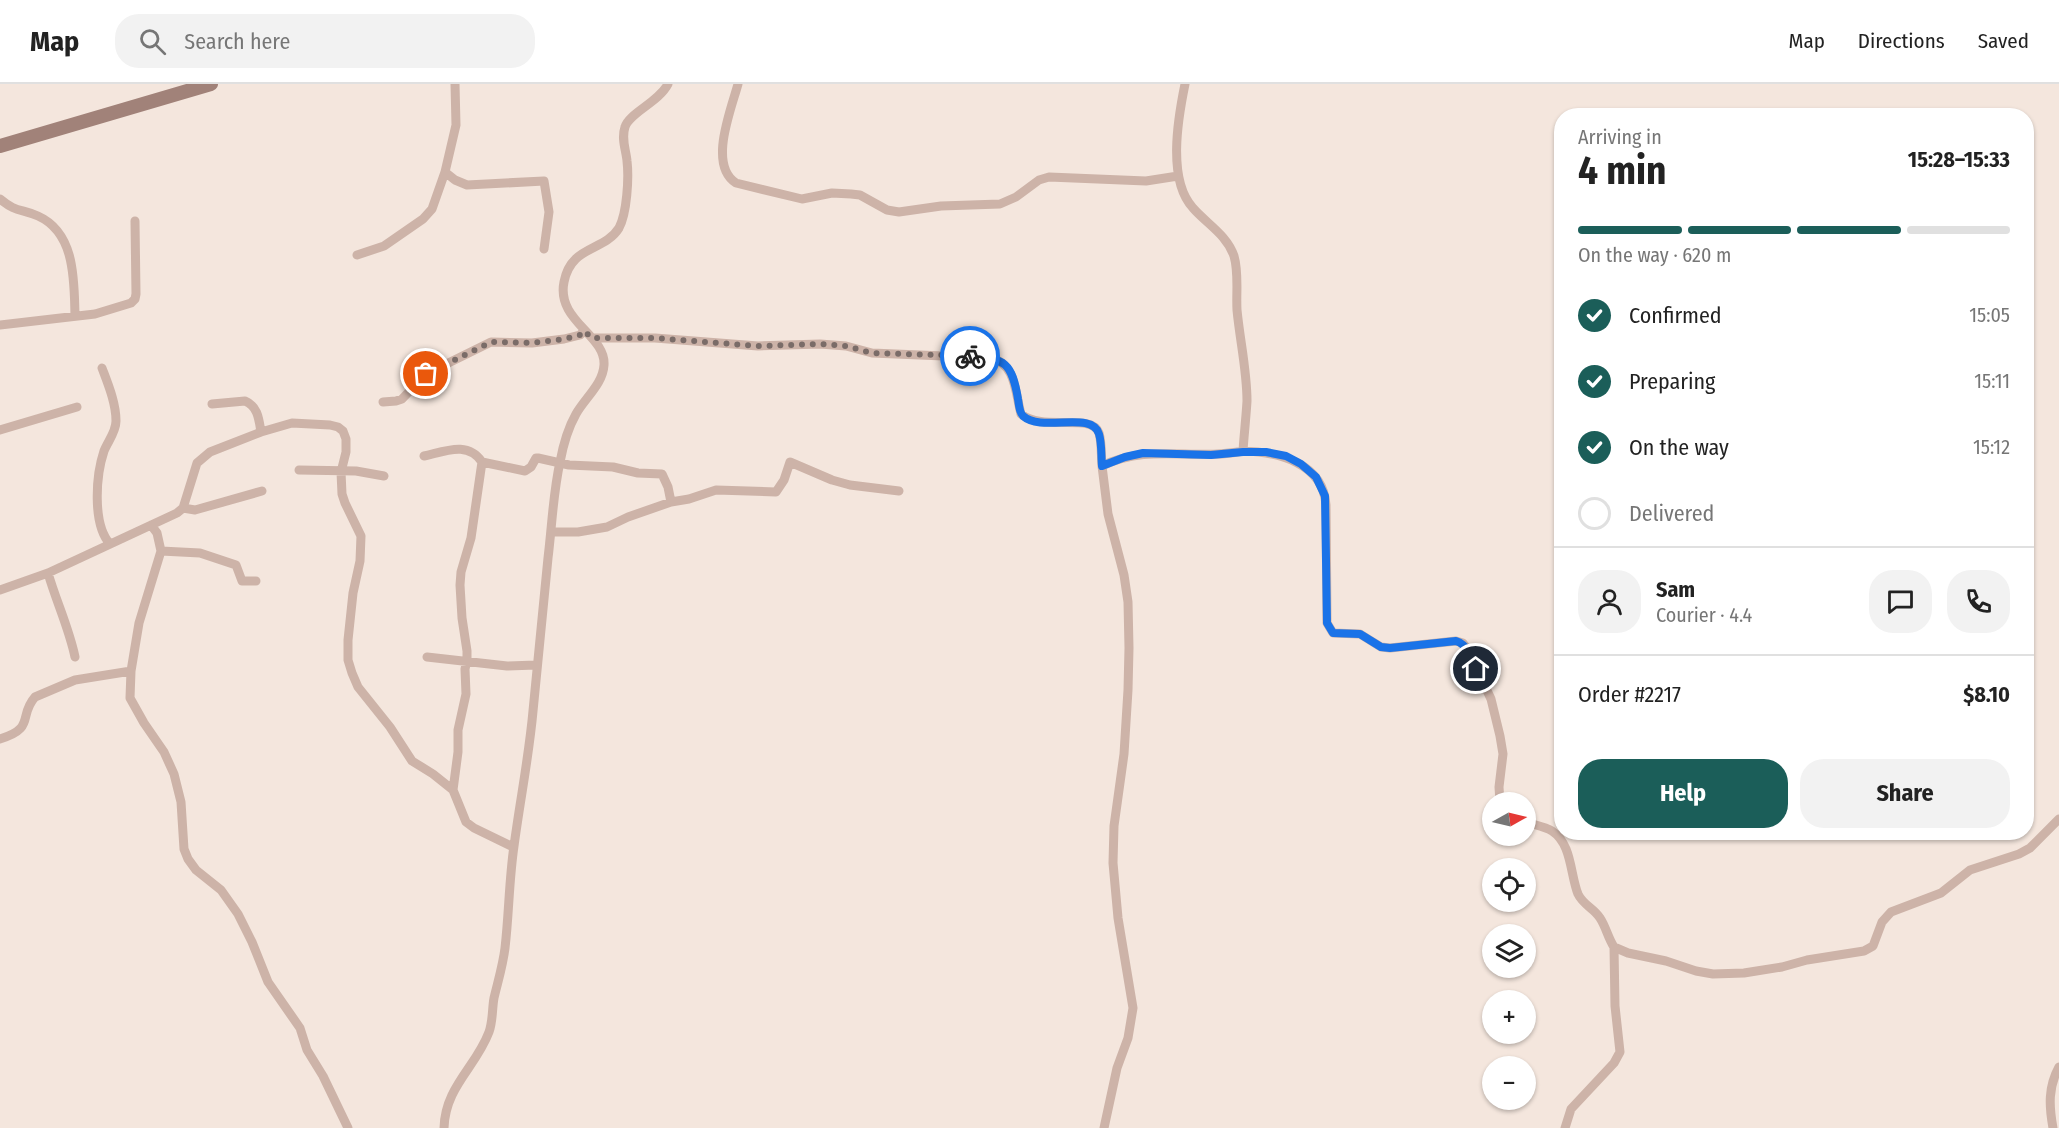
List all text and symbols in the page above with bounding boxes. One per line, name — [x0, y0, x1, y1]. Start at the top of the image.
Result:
search box — [115, 14, 535, 68]
text: Map — [30, 25, 79, 58]
icon: search — [136, 25, 169, 58]
text: Search here — [184, 28, 290, 55]
text: Map — [1788, 28, 1825, 54]
text: Directions — [1858, 28, 1945, 54]
text: Saved — [1978, 28, 2029, 54]
text: Arriving in — [1578, 125, 1662, 149]
text: 15:28–15:33 — [1908, 146, 2010, 173]
text: 4 min — [1578, 148, 1666, 194]
text: On the way · 620 m — [1578, 243, 1731, 267]
icon: check — [1578, 299, 1611, 332]
text: Confirmed — [1629, 302, 1722, 329]
text: 15:05 — [1969, 303, 2010, 327]
courier — [940, 326, 1000, 386]
icon: bike — [954, 340, 987, 373]
pin — [400, 348, 451, 399]
icon: bag — [409, 357, 442, 390]
icon: check — [1578, 365, 1611, 398]
text: Preparing — [1629, 368, 1715, 395]
text: 15:11 — [1974, 369, 2010, 393]
icon: check — [1578, 431, 1611, 464]
text: On the way — [1629, 434, 1729, 461]
text: 15:12 — [1973, 435, 2010, 459]
text: Delivered — [1629, 500, 1714, 527]
button: person — [1578, 570, 1641, 633]
button: chat — [1869, 570, 1932, 633]
button: phone — [1947, 570, 2010, 633]
text: Sam — [1656, 576, 1695, 603]
text: Courier · 4.4 — [1656, 603, 1752, 627]
pin — [1450, 643, 1501, 694]
icon: home — [1459, 652, 1492, 685]
text: Order #2217 — [1578, 681, 1681, 708]
text: $8.10 — [1963, 681, 2010, 708]
button: Help — [1578, 759, 1788, 828]
button: Share — [1800, 759, 2010, 828]
north arrow — [1482, 792, 1536, 846]
map controls — [1482, 792, 1536, 1110]
button: locate — [1482, 858, 1536, 912]
button: layers — [1482, 924, 1536, 978]
button: + — [1482, 990, 1536, 1044]
button: − — [1482, 1056, 1536, 1110]

